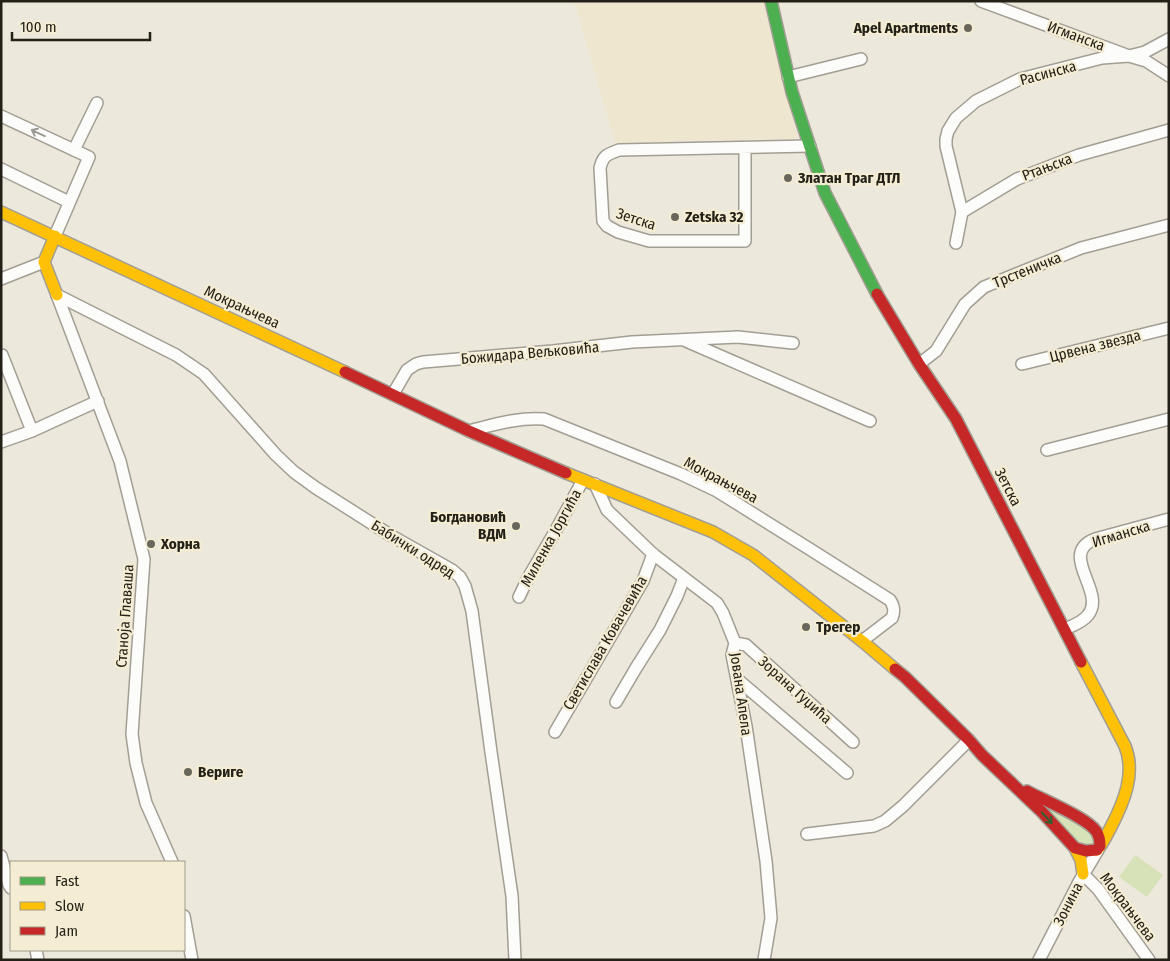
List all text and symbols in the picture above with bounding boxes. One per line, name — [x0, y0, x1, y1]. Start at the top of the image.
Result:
scale bar — [12, 10, 150, 42]
street label: Игманска — [1045, 17, 1107, 55]
text: 100 m — [20, 18, 57, 36]
place label: Apel Apartments — [853, 19, 958, 37]
marker: Apel Apartments — [962, 22, 974, 34]
street label: Расинска — [1018, 57, 1078, 89]
one-way arrow — [31, 128, 46, 138]
street label: Ртањска — [1019, 149, 1075, 185]
place label: Златан Траг ДТЛ — [797, 169, 901, 187]
marker: Златан Траг ДТЛ — [782, 172, 794, 184]
street label: Зетска — [614, 204, 658, 234]
place label: Zetska 32 — [685, 208, 743, 226]
marker: Zetska 32 — [669, 211, 681, 223]
street label: Трстеничка — [990, 248, 1064, 292]
street label: Мокрањчева — [201, 282, 283, 332]
street label: Црвена звезда — [1047, 326, 1143, 366]
street label: Божидара Вељковића — [460, 338, 600, 368]
street label: Мокрањчева — [681, 453, 761, 507]
street label: Зетска — [991, 465, 1025, 509]
street label: Миленка Јоргића — [517, 486, 585, 590]
place label: Богдановић ВДМ — [430, 508, 506, 543]
street label: Бабички одред — [368, 516, 458, 582]
street label: Игманска — [1090, 517, 1152, 551]
marker: Богдановић ВДМ — [510, 520, 522, 532]
place label: Хорна — [160, 535, 201, 553]
marker: Хорна — [145, 538, 157, 550]
street label: Станоја Главаша — [112, 564, 138, 668]
street label: Светислава Ковачевића — [559, 573, 651, 713]
place label: Трегер — [816, 618, 860, 636]
marker: Трегер — [800, 621, 812, 633]
street label: Јована Апела — [726, 651, 756, 737]
street label: Зорана Гуџића — [755, 652, 835, 728]
place label: Вериге — [198, 763, 244, 781]
marker: Вериге — [182, 766, 194, 778]
one-way arrow — [1041, 811, 1053, 824]
legend — [10, 861, 185, 951]
street label: Мокрањчева — [1096, 869, 1160, 945]
text: Fast — [55, 872, 79, 890]
street label: Зонина — [1049, 879, 1087, 929]
text: Slow — [55, 897, 84, 915]
text: Jam — [55, 922, 78, 940]

